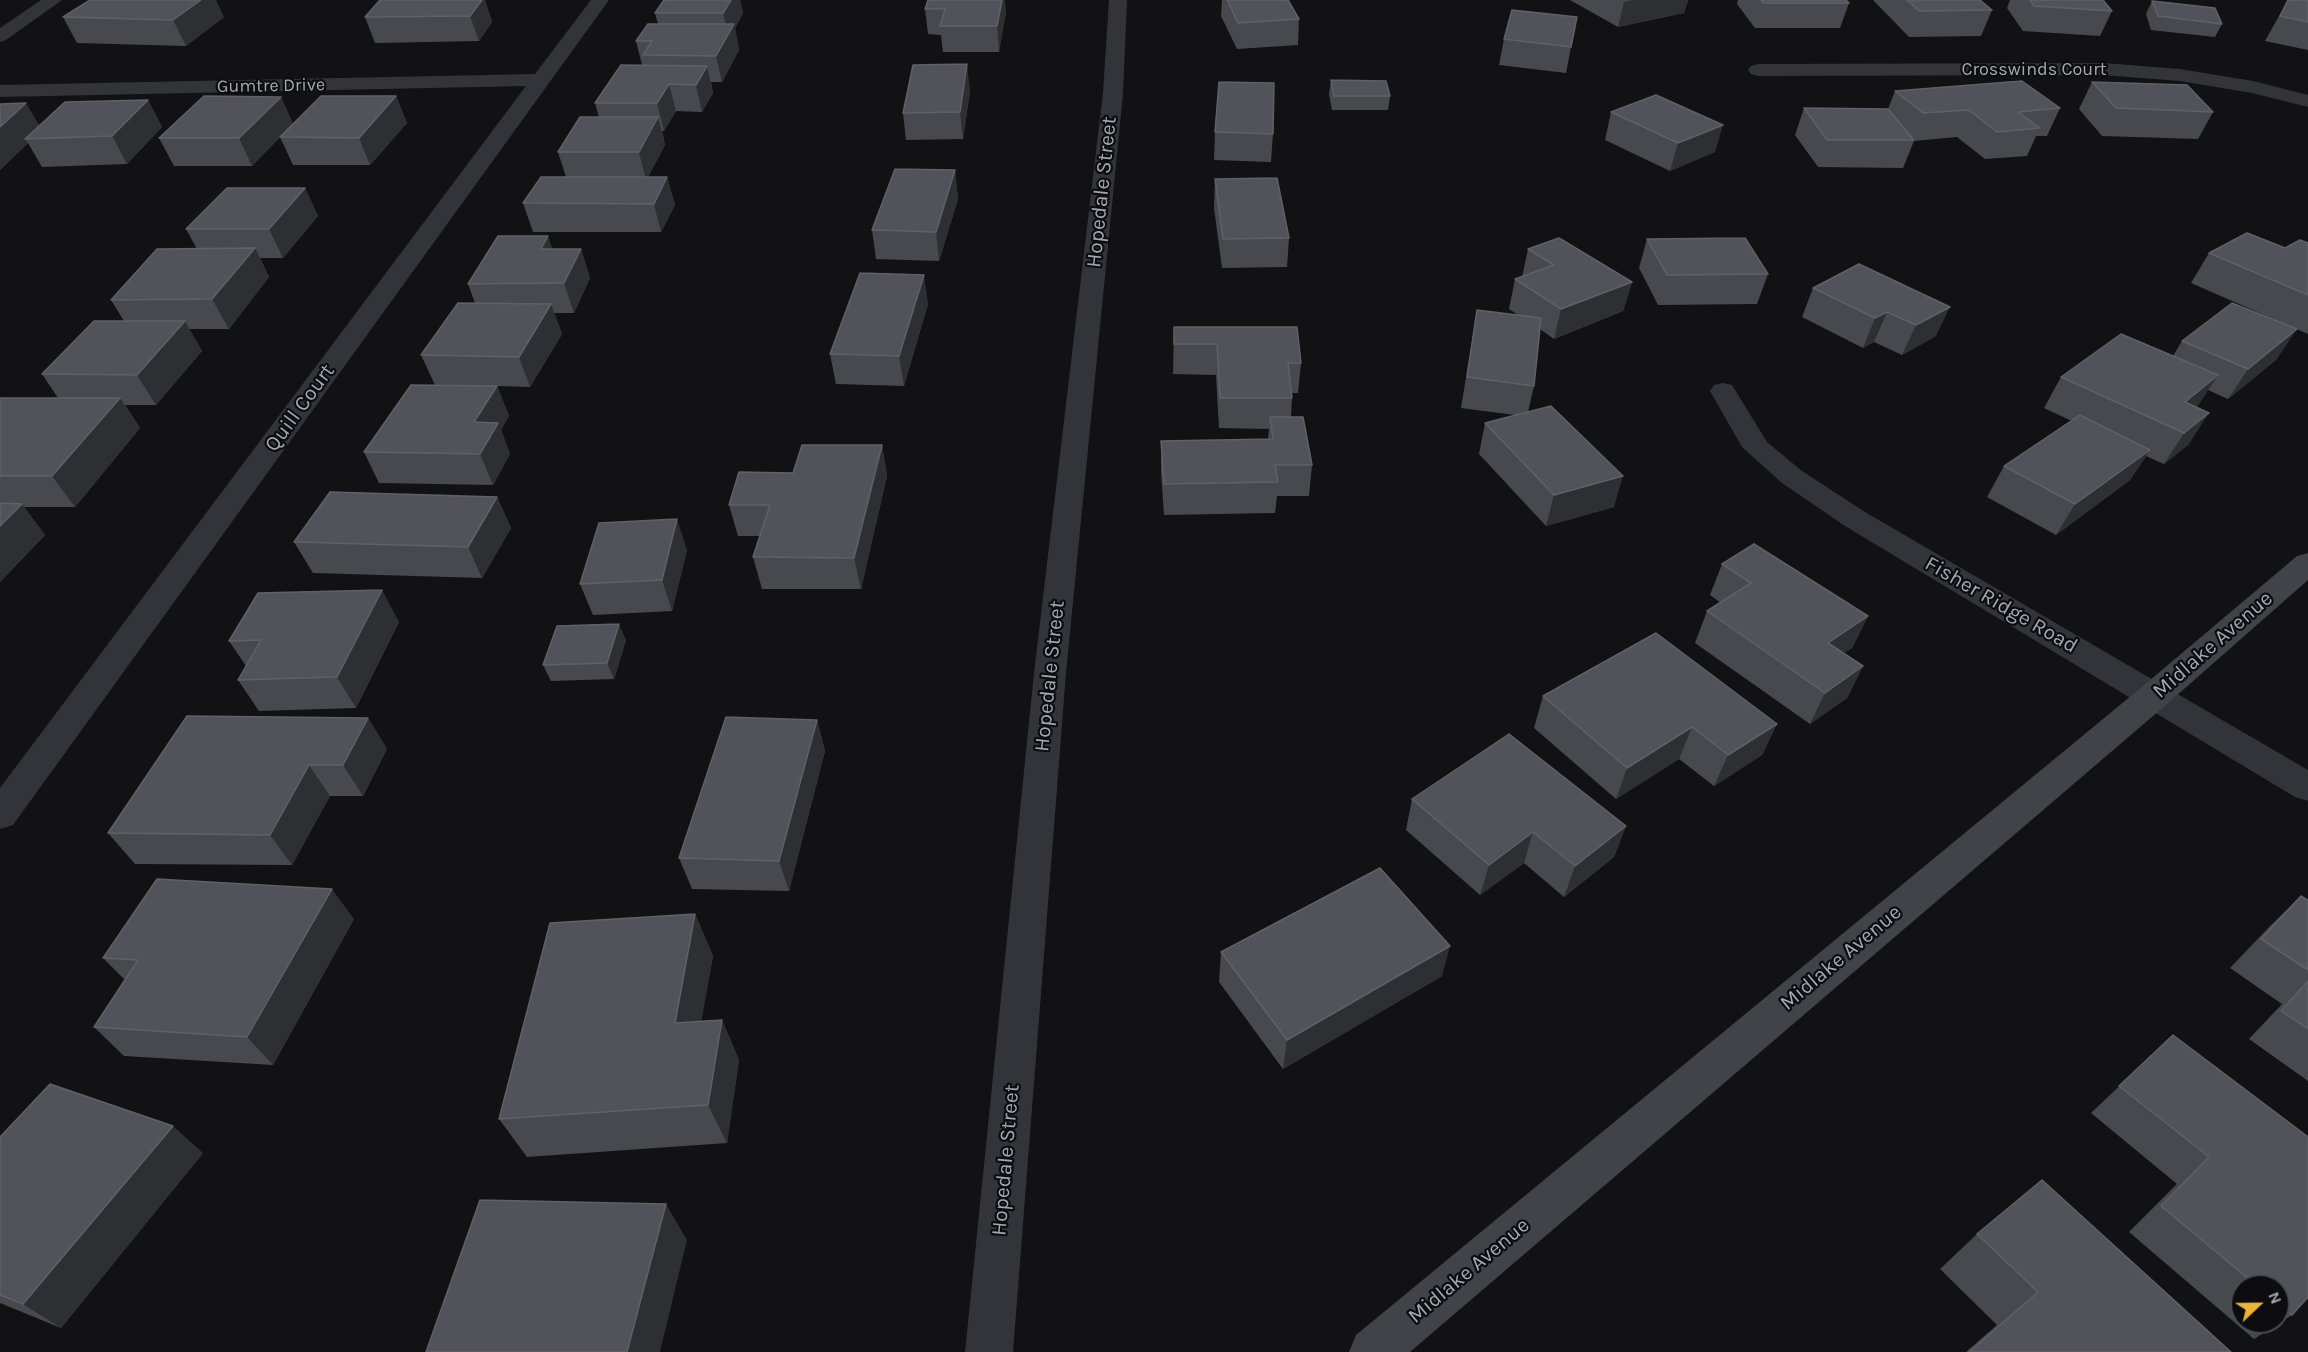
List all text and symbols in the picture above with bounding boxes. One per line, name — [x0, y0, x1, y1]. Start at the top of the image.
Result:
street label: Crosswinds Court — [1961, 59, 2107, 81]
street label: Gumtre Drive — [217, 74, 325, 98]
street label: Hopedale Street — [1082, 115, 1122, 269]
street label: Quill Court — [260, 359, 340, 457]
street label: Fisher Ridge Road — [1920, 551, 2082, 659]
street label: Midlake Avenue — [2148, 586, 2278, 704]
street label: Hopedale Street — [1030, 599, 1070, 753]
street label: Midlake Avenue — [1775, 900, 1907, 1016]
street label: Hopedale Street — [987, 1083, 1025, 1237]
street label: Midlake Avenue — [1403, 1213, 1535, 1329]
north arrow — [2230, 1274, 2290, 1334]
text: N — [2264, 1289, 2286, 1307]

